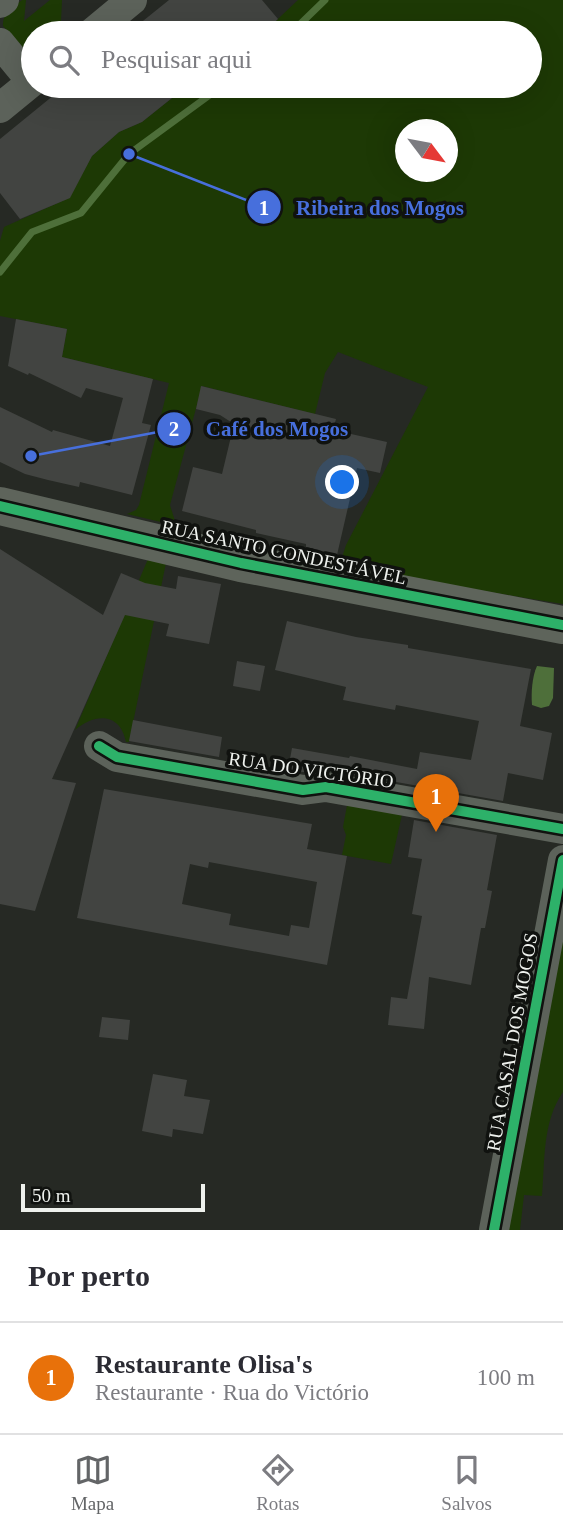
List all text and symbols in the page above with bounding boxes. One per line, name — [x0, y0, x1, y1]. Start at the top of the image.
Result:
search box — [21, 21, 542, 98]
icon: search — [45, 41, 83, 79]
text: Pesquisar aqui — [101, 45, 252, 74]
north arrow — [395, 119, 458, 182]
callout: Ribeira dos Mogos — [247, 186, 478, 228]
text: 1 — [259, 196, 269, 220]
text: Ribeira dos Mogos — [296, 196, 464, 220]
callout: Café dos Mogos — [157, 408, 362, 450]
text: 2 — [169, 417, 179, 441]
text: Café dos Mogos — [206, 417, 348, 441]
your location — [325, 465, 359, 499]
street label: RUA SANTO CONDESTÁVEL — [160, 516, 408, 588]
street label: RUA DO VICTÓRIO — [227, 748, 395, 792]
pin: 1 — [413, 774, 459, 832]
street label: RUA CASAL DOS MOGOS — [482, 931, 542, 1153]
scale bar — [21, 1181, 205, 1213]
text: 50 m — [32, 1185, 71, 1206]
text: Por perto — [28, 1259, 150, 1292]
text: Restaurante Olisa's — [95, 1350, 312, 1379]
text: 1 — [45, 1365, 57, 1390]
text: 100 m — [477, 1365, 535, 1390]
text: Restaurante · Rua do Victório — [95, 1380, 369, 1405]
tab: Mapa — [71, 1451, 114, 1515]
tab: Rotas — [256, 1451, 299, 1515]
tab: Salvos — [441, 1451, 492, 1515]

